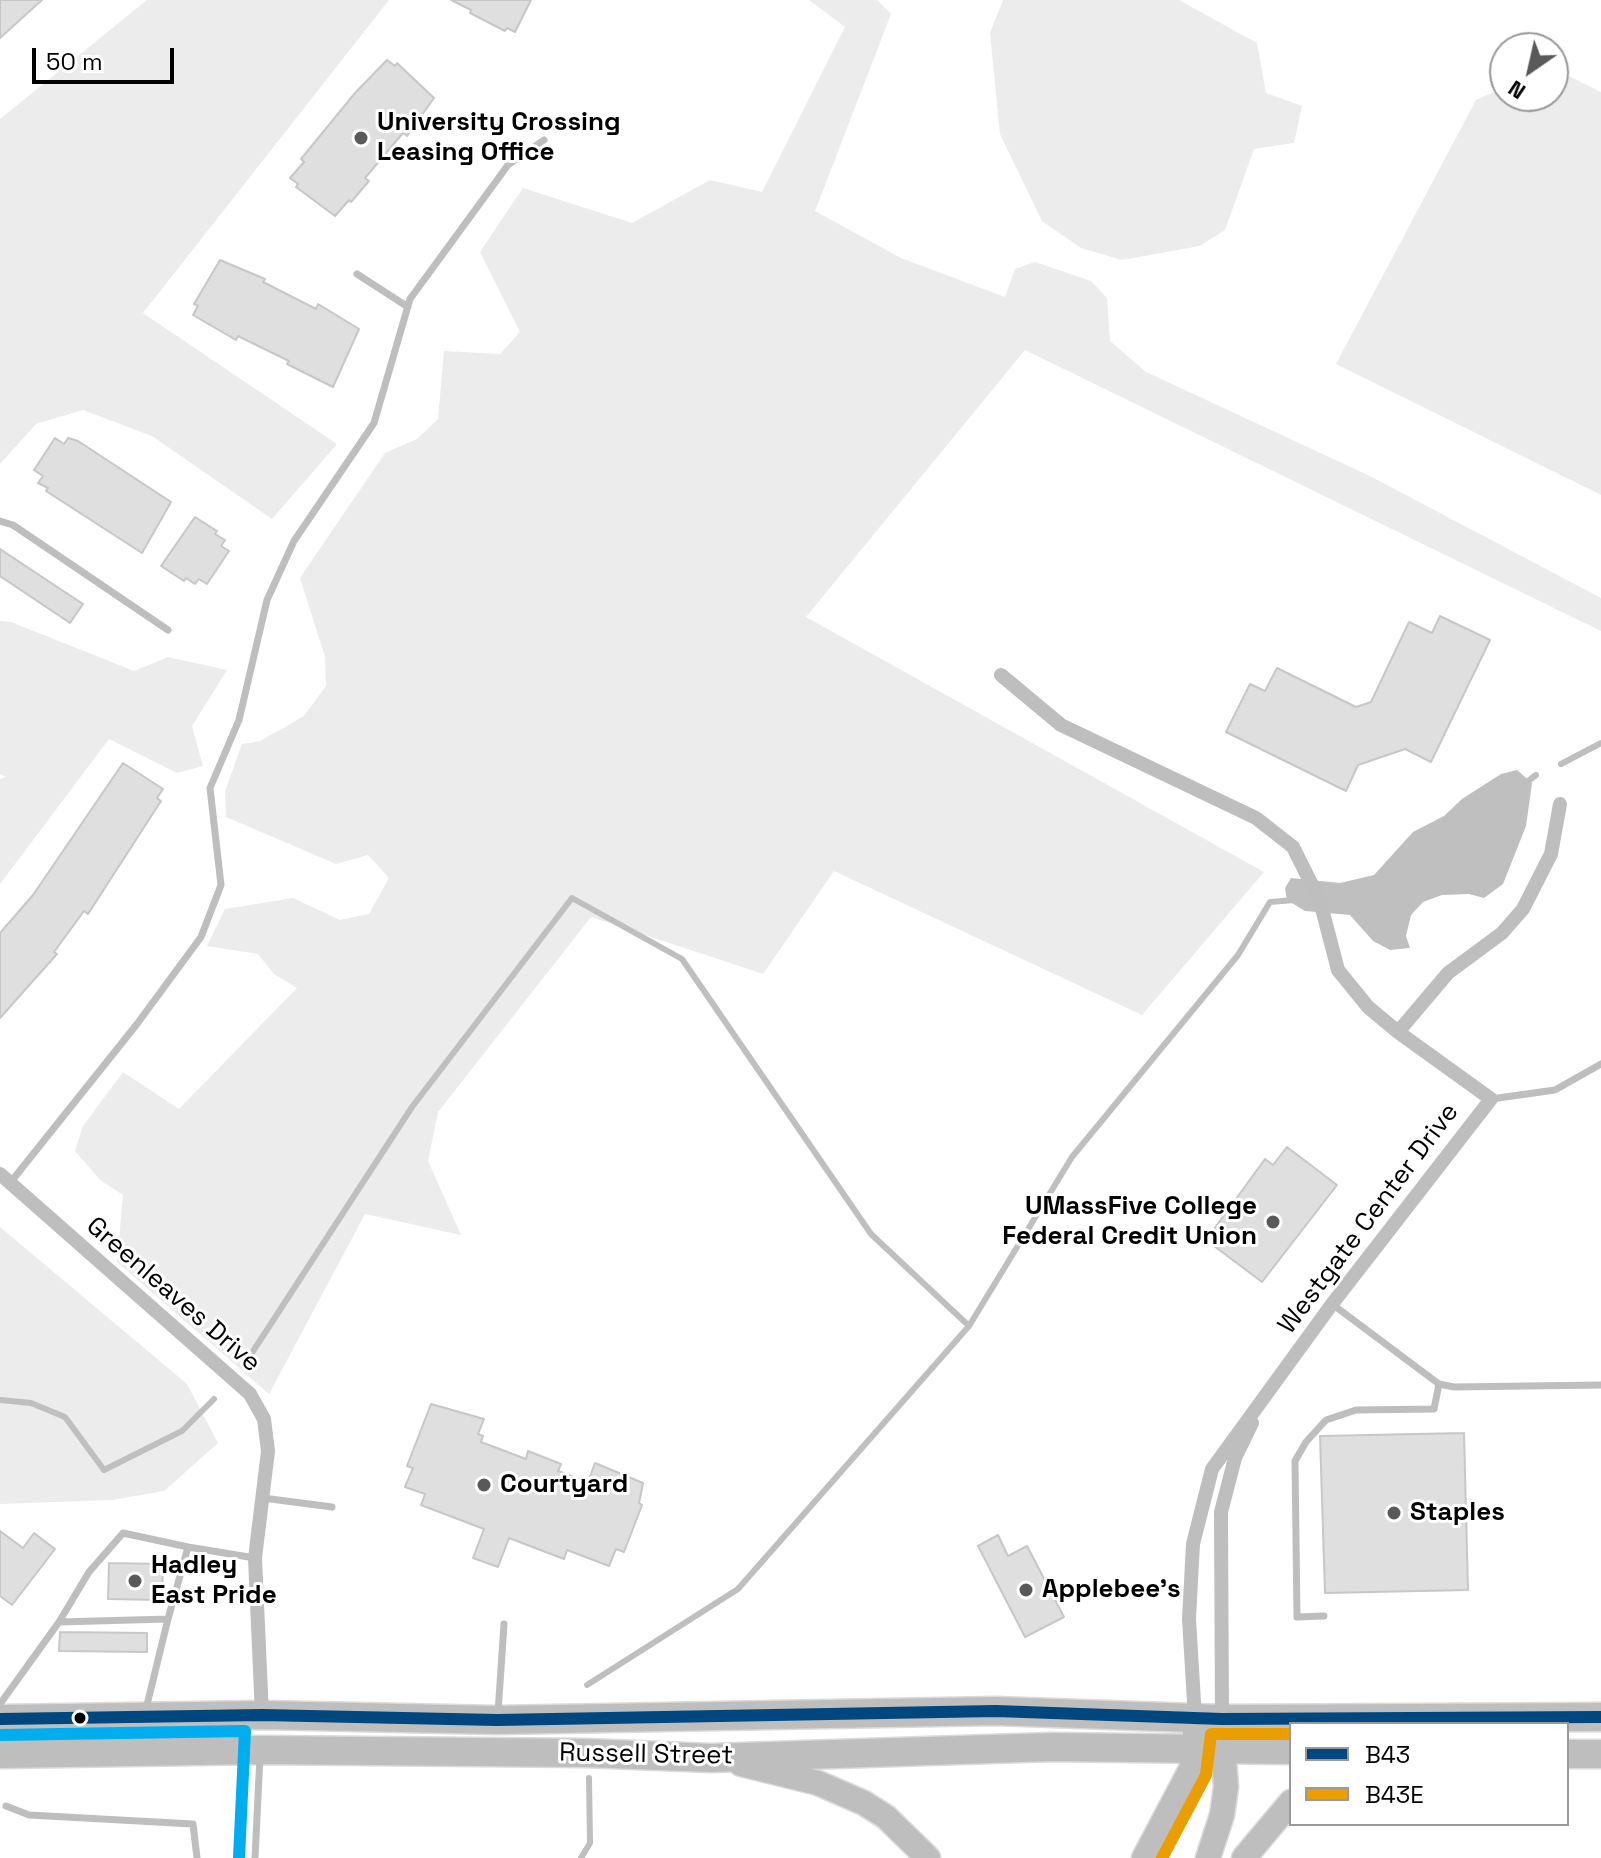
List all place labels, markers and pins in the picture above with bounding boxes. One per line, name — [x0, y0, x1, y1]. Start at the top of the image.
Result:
place label: University Crossing Leasing Office — [377, 107, 621, 168]
marker: University Crossing Leasing Office — [352, 129, 370, 147]
place label: UMassFive College Federal Credit Union — [1002, 1191, 1257, 1252]
marker: UMassFive College Federal Credit Union — [1264, 1213, 1282, 1231]
place label: Courtyard — [500, 1469, 628, 1501]
marker: Courtyard — [475, 1476, 493, 1494]
place label: Staples — [1410, 1497, 1505, 1529]
marker: Staples — [1385, 1504, 1403, 1522]
place label: Hadley East Pride — [151, 1550, 277, 1612]
marker: Hadley East Pride — [126, 1572, 144, 1590]
place label: Applebee's — [1042, 1574, 1181, 1606]
marker: Applebee's — [1017, 1581, 1035, 1599]
unlabelled marker — [72, 1710, 88, 1726]

